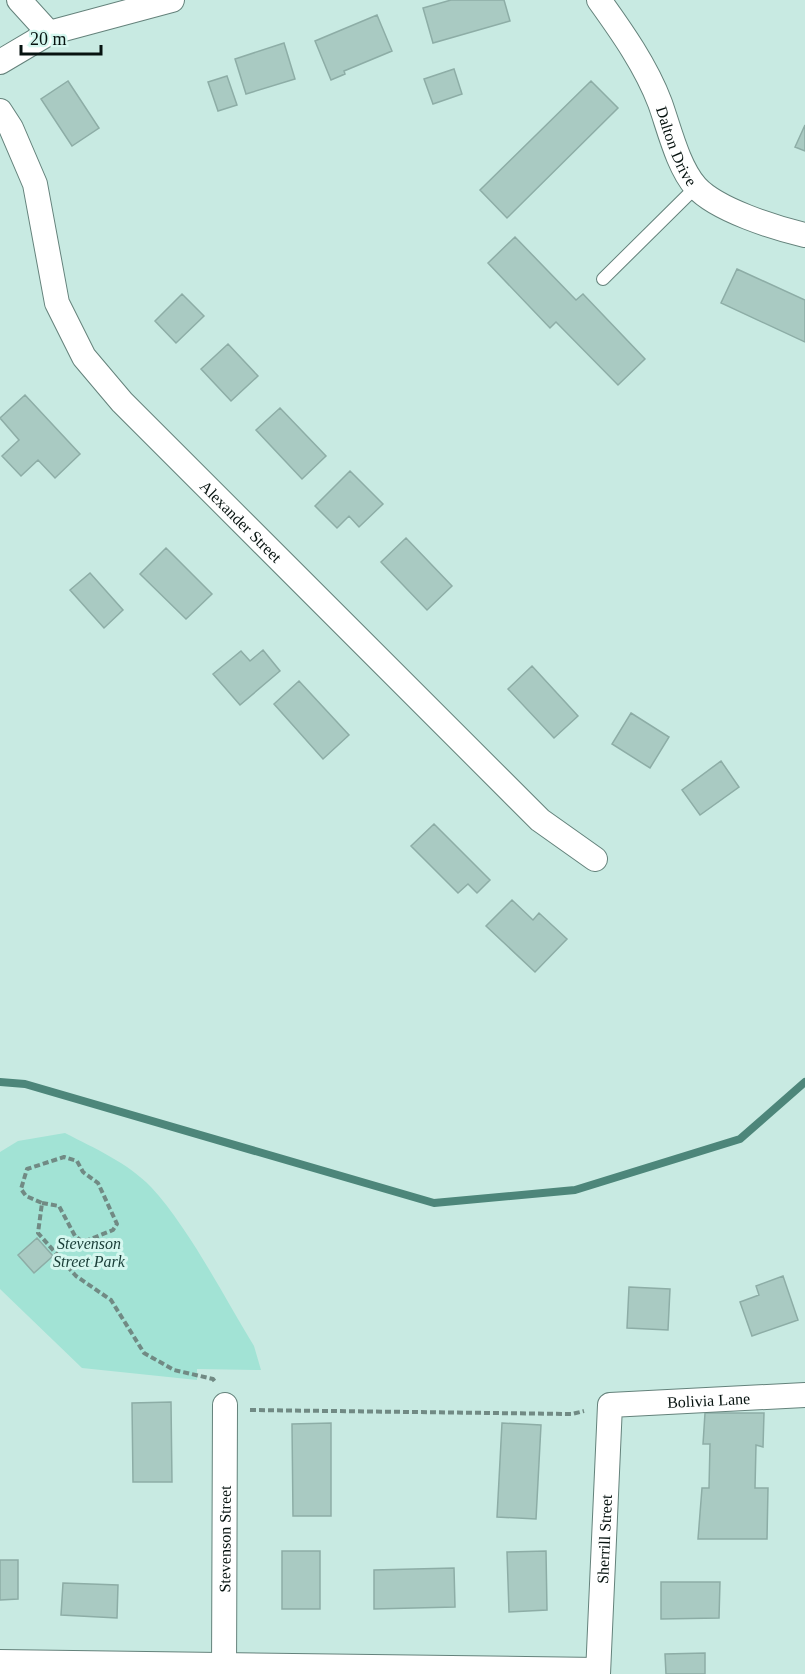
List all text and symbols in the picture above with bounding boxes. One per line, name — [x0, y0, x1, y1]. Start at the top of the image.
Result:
scale bar — [21, 18, 100, 56]
text: 20 m — [30, 29, 67, 49]
street label: Dalton Drive — [653, 104, 700, 189]
street label: Alexander Street — [197, 477, 285, 566]
park label: Stevenson Street Park — [53, 1235, 126, 1270]
street label: Bolivia Lane — [667, 1390, 751, 1411]
street label: Stevenson Street — [216, 1485, 234, 1593]
street label: Sherrill Street — [594, 1494, 615, 1584]

